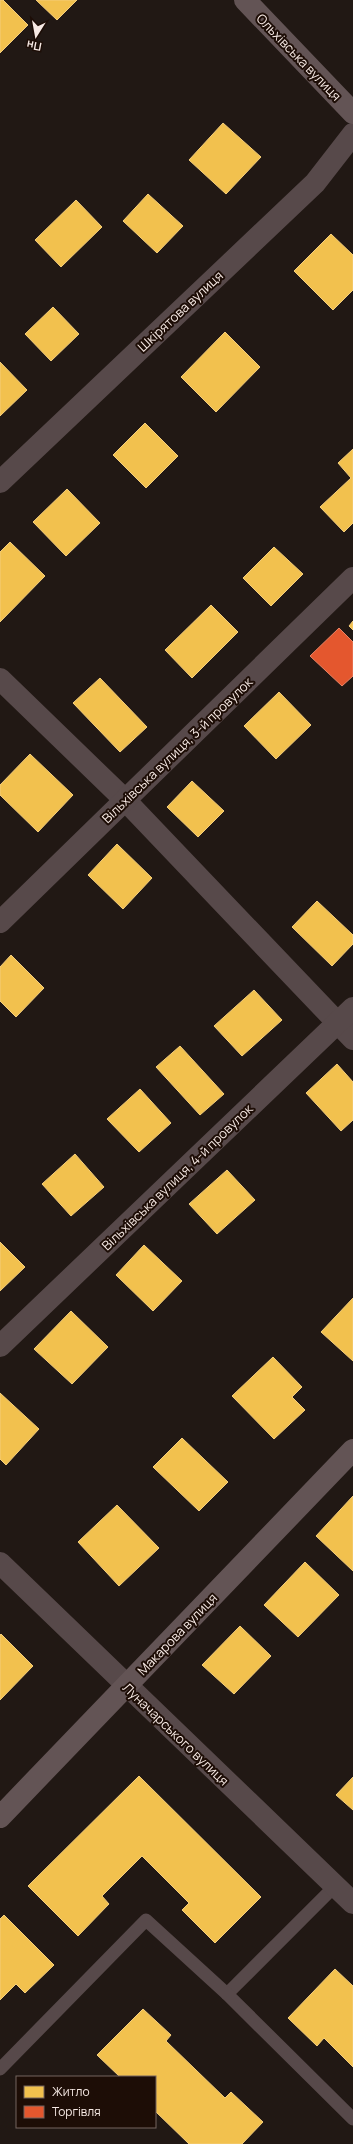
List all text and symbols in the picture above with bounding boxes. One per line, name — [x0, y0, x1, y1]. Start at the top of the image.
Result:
street label: Ольхівська вулиця — [253, 9, 345, 105]
north arrow — [16, 16, 56, 56]
text: Пн — [25, 38, 43, 55]
street label: Шкірятова вулиця — [133, 267, 227, 355]
street label: Вільхівська вулиця, 3-й провулок — [98, 673, 257, 827]
street label: Вільхівська вулиця, 4-й провулок — [98, 1099, 257, 1254]
street label: Макарова вулиця — [133, 1589, 221, 1679]
street label: Луначарського вулиця — [119, 1679, 233, 1789]
legend — [16, 2076, 156, 2128]
text: Житло — [52, 2083, 89, 2100]
text: Торгівля — [52, 2103, 101, 2120]

